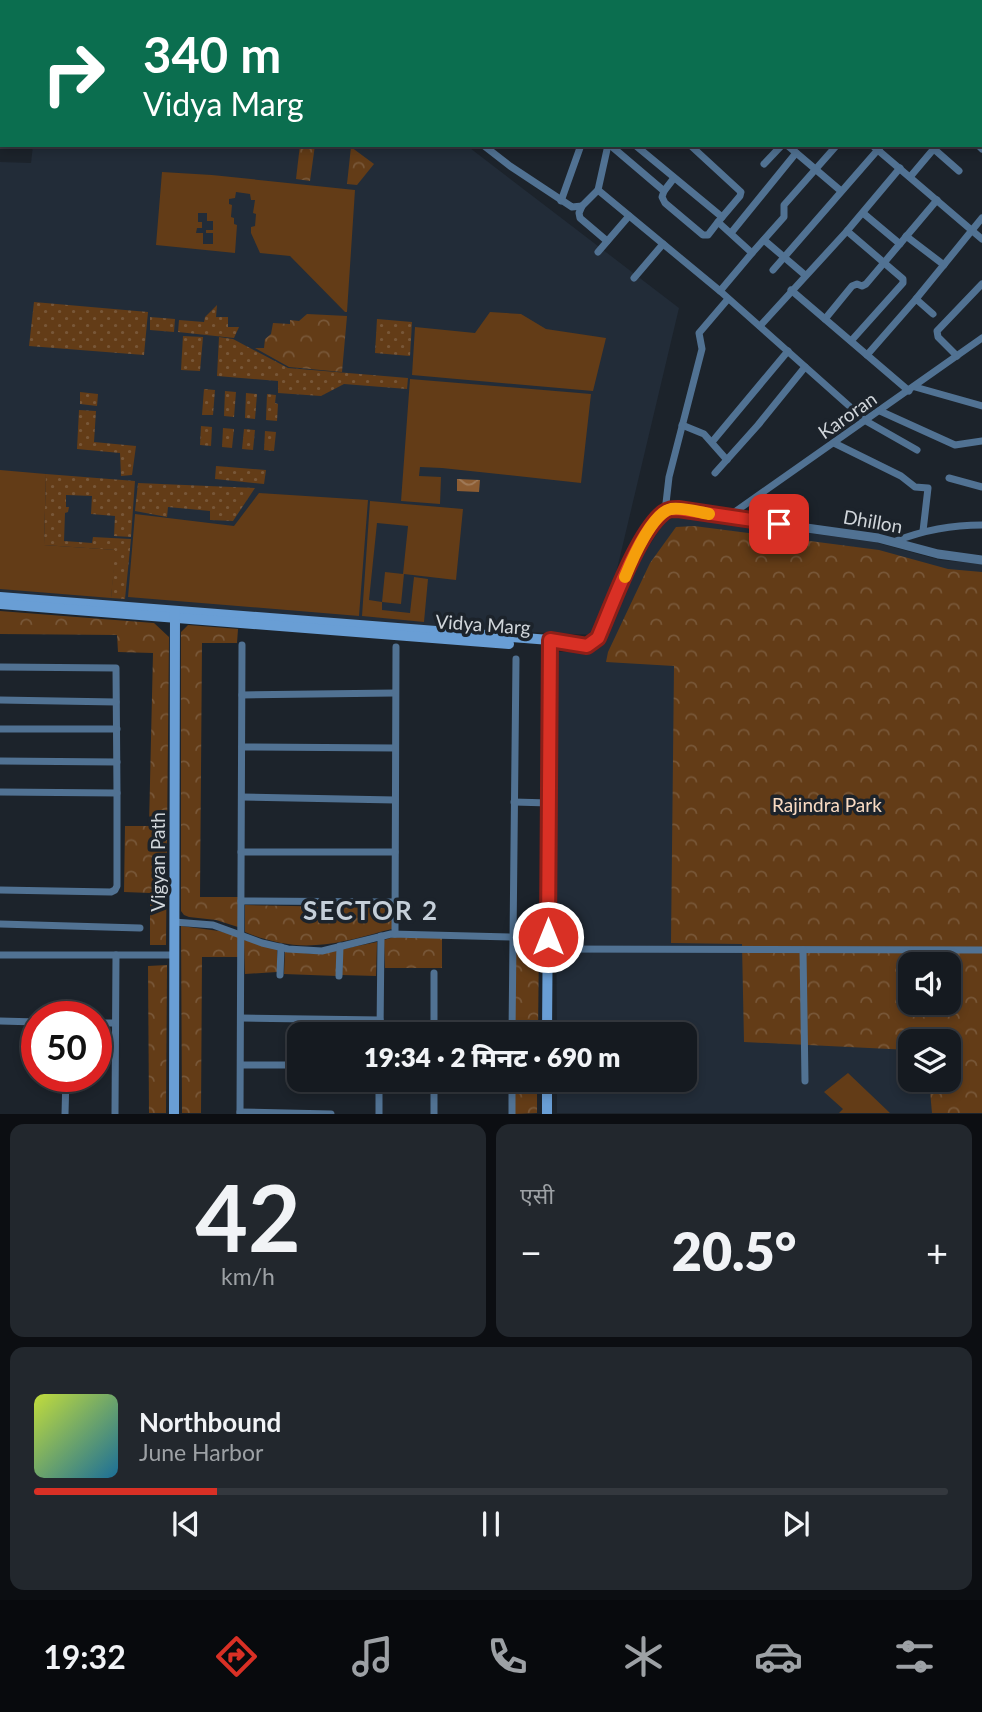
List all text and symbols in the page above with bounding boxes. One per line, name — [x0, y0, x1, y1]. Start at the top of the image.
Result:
text: 340 m — [143, 25, 281, 83]
icon: right — [28, 28, 119, 119]
text: Vidya Marg — [143, 84, 304, 123]
street label: Karoran — [813, 387, 881, 443]
pin — [749, 494, 809, 554]
street label: Dhillon — [842, 504, 904, 538]
icon: arrive — [760, 505, 798, 543]
street label: Vidya Marg — [435, 609, 531, 639]
park label: Rajindra Park — [772, 793, 882, 816]
street label: Vigyan Path — [146, 812, 169, 912]
district label: SECTOR 2 — [303, 894, 439, 926]
position arrow — [511, 900, 585, 974]
map controls — [898, 952, 961, 1092]
button: sound — [898, 952, 961, 1015]
speed limit sign: 50 — [21, 1001, 112, 1092]
button: layers — [898, 1029, 961, 1092]
text: 19:34 · 2 मिनट · 690 m — [364, 1041, 620, 1073]
text: 42 — [195, 1162, 301, 1271]
text: एसी — [520, 1181, 554, 1209]
text: 20.5° — [672, 1220, 796, 1282]
text: − — [520, 1229, 542, 1275]
text: + — [926, 1229, 948, 1275]
text: km/h — [221, 1262, 275, 1290]
text: Northbound — [139, 1406, 281, 1438]
text: June Harbor — [139, 1438, 263, 1466]
icon: previous — [167, 1505, 205, 1543]
icon: pause — [472, 1505, 510, 1543]
icon: next — [777, 1505, 815, 1543]
icon: directions — [212, 1632, 261, 1681]
icon: music — [348, 1632, 397, 1681]
icon: phone — [483, 1632, 532, 1681]
icon: climate — [619, 1632, 668, 1681]
icon: car — [754, 1632, 803, 1681]
icon: filters — [890, 1632, 939, 1681]
text: 19:32 — [43, 1637, 126, 1676]

